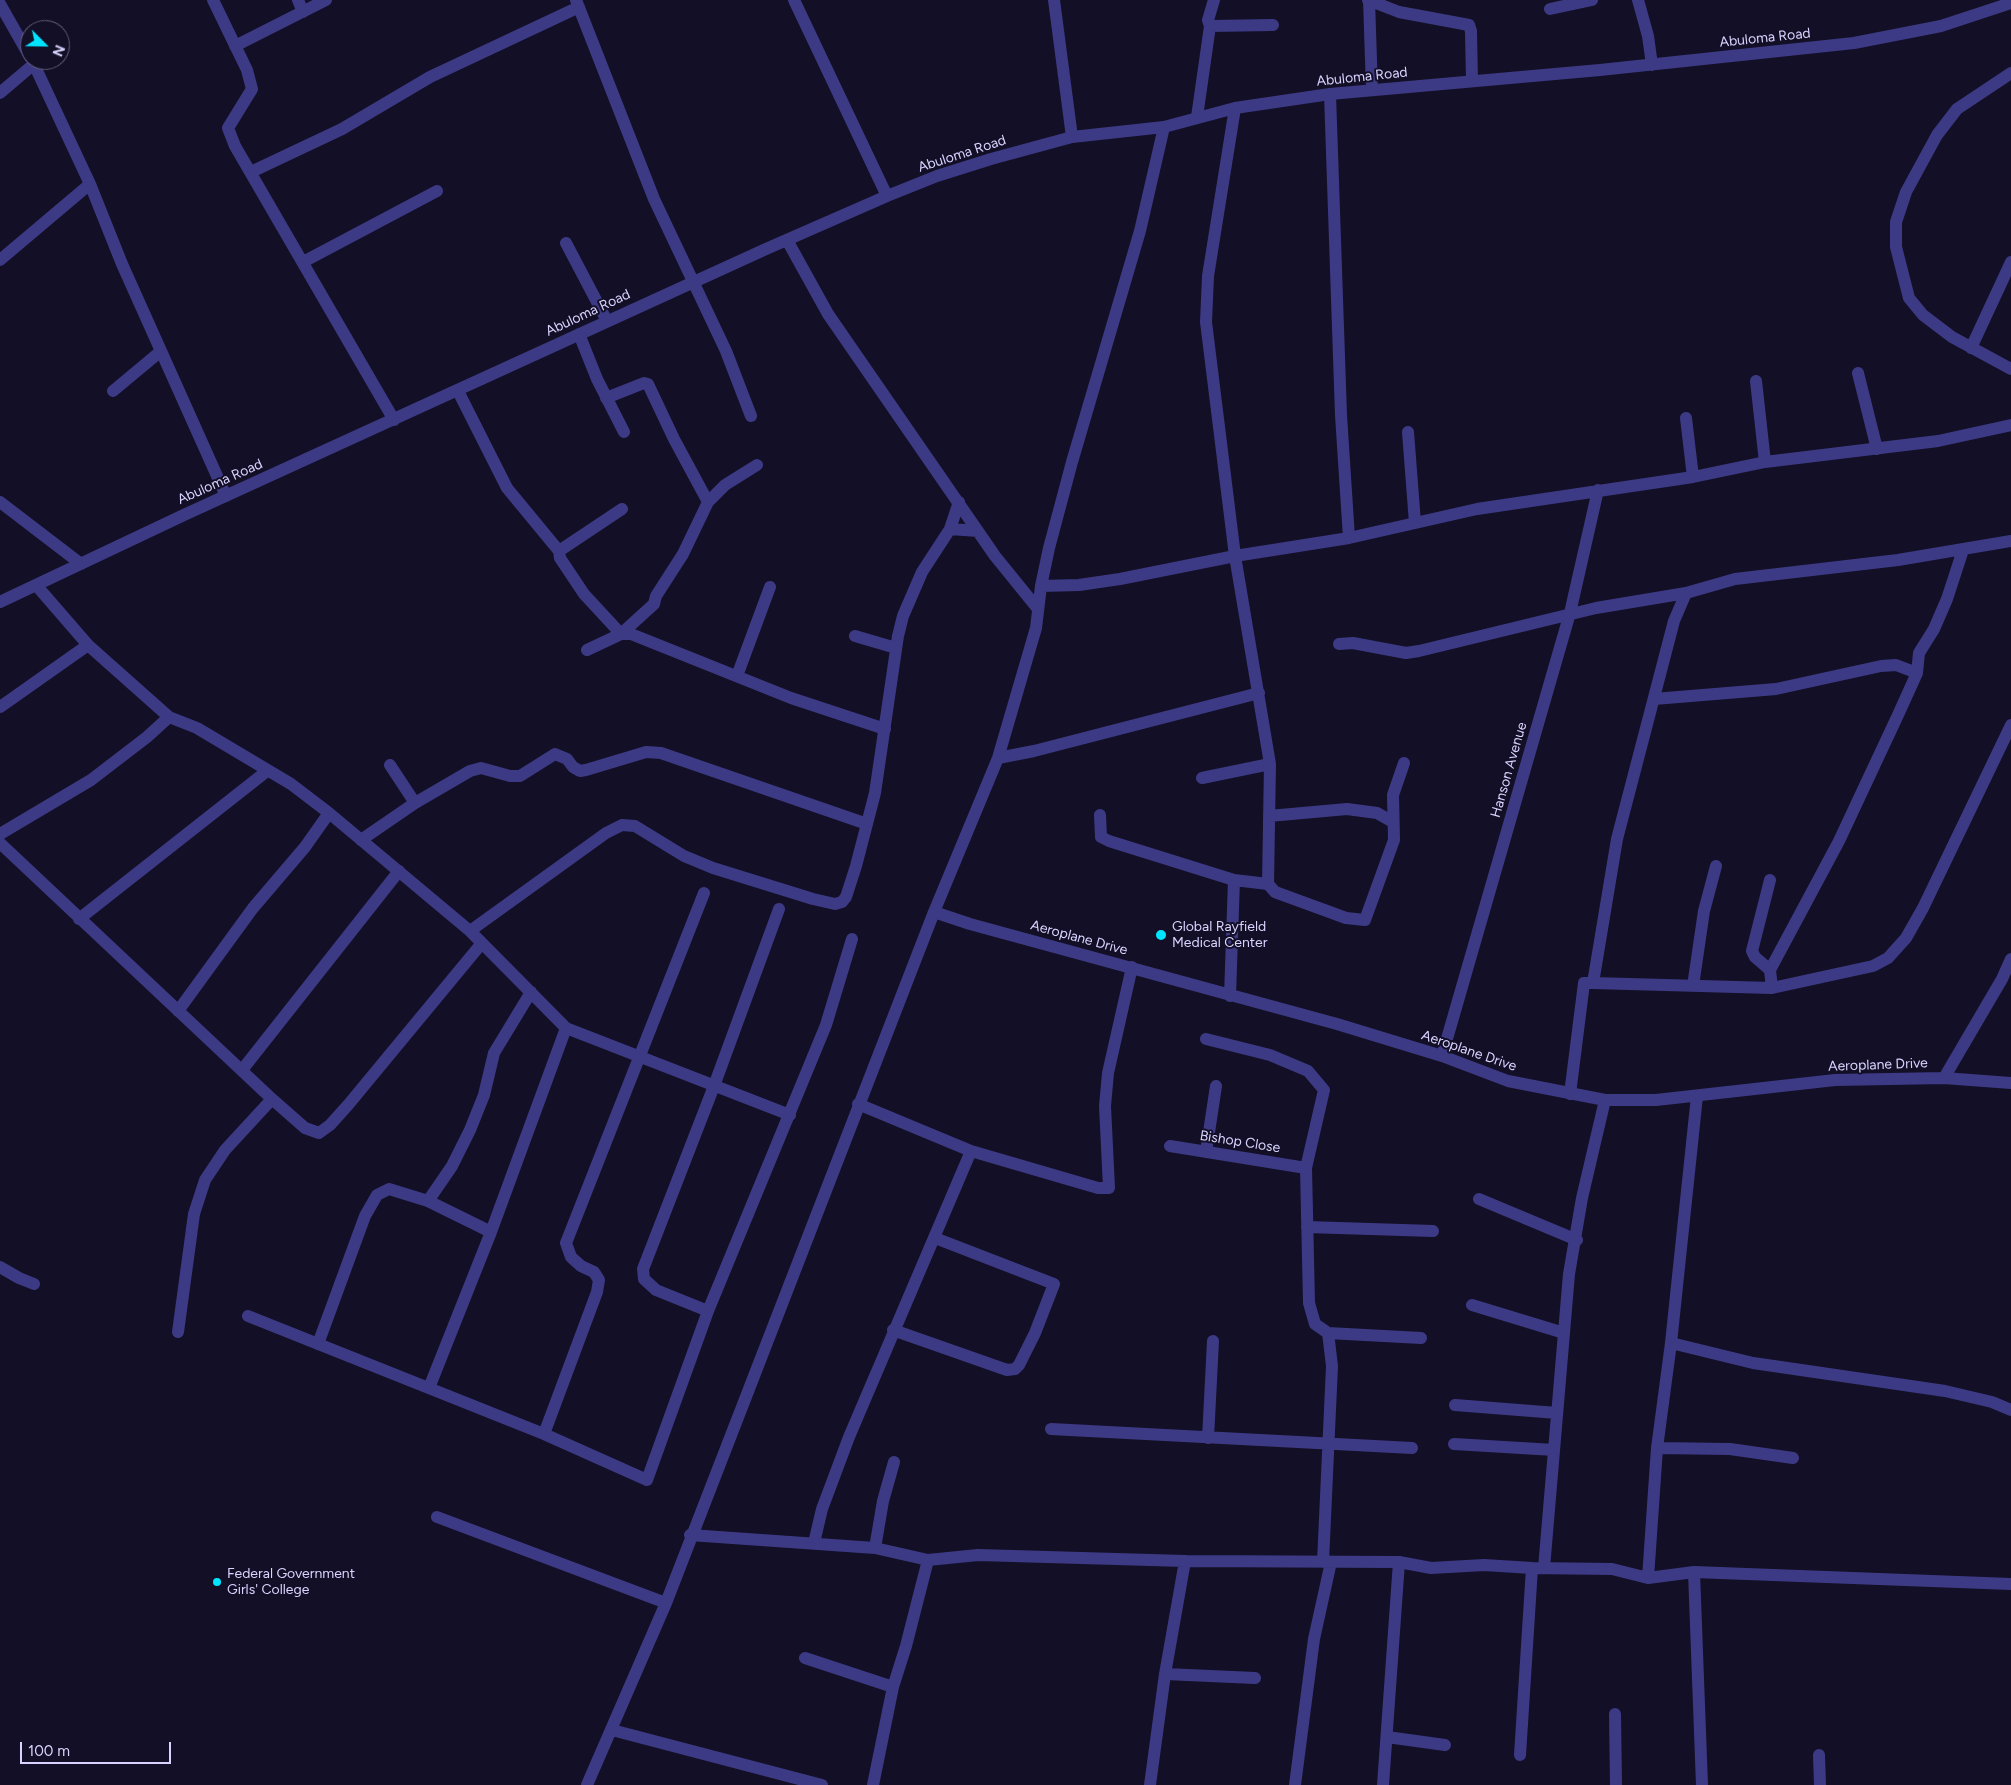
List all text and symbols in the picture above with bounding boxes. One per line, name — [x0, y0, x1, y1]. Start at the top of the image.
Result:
north arrow — [20, 20, 70, 70]
street label: Abuloma Road — [1719, 25, 1811, 51]
text: N — [48, 42, 68, 59]
street label: Abuloma Road — [1316, 64, 1408, 90]
street label: Abuloma Road — [916, 132, 1008, 176]
street label: Abuloma Road — [543, 286, 633, 340]
street label: Abuloma Road — [175, 456, 265, 508]
street label: Hanson Avenue — [1487, 720, 1531, 820]
street label: Aeroplane Drive — [1029, 917, 1129, 959]
place label: Global Rayfield Medical Center — [1172, 919, 1267, 952]
marker: Global Rayfield Medical Center — [1154, 928, 1168, 942]
street label: Aeroplane Drive — [1419, 1027, 1519, 1075]
street label: Aeroplane Drive — [1828, 1055, 1928, 1075]
street label: Bishop Close — [1198, 1127, 1282, 1157]
place label: Federal Government Girls' College — [227, 1566, 355, 1598]
marker: Federal Government Girls' College — [211, 1576, 223, 1588]
scale bar — [22, 1732, 174, 1764]
text: 100 m — [28, 1742, 70, 1760]

